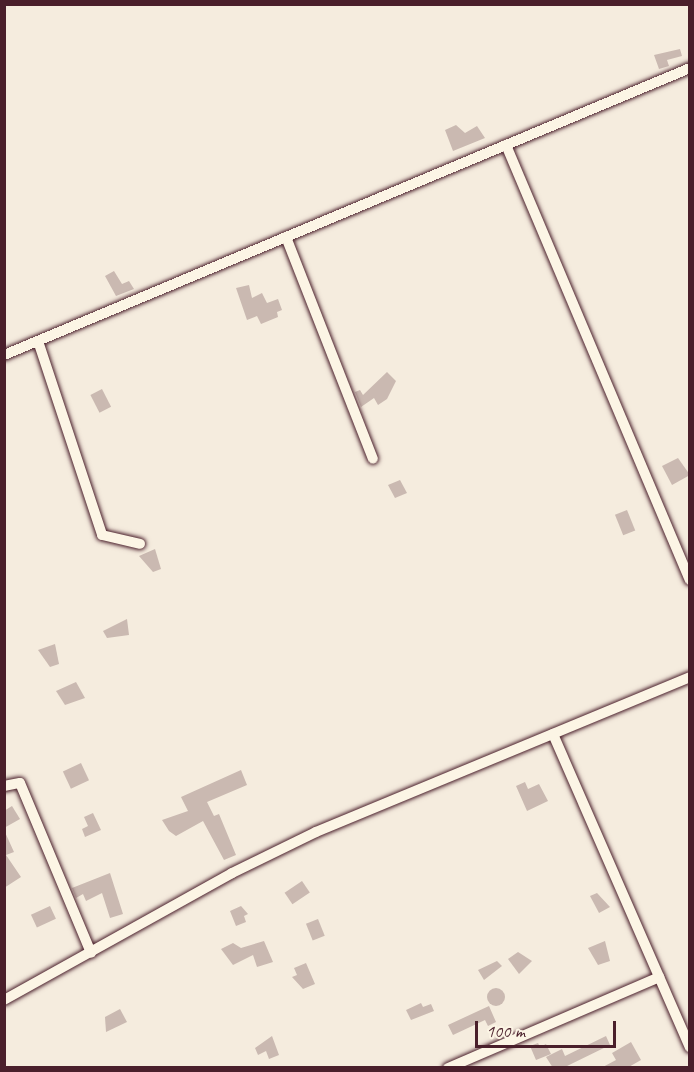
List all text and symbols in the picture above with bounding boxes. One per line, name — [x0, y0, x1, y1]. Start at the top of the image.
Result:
scale bar — [478, 1009, 619, 1047]
text: 100 m — [486, 1020, 525, 1042]

